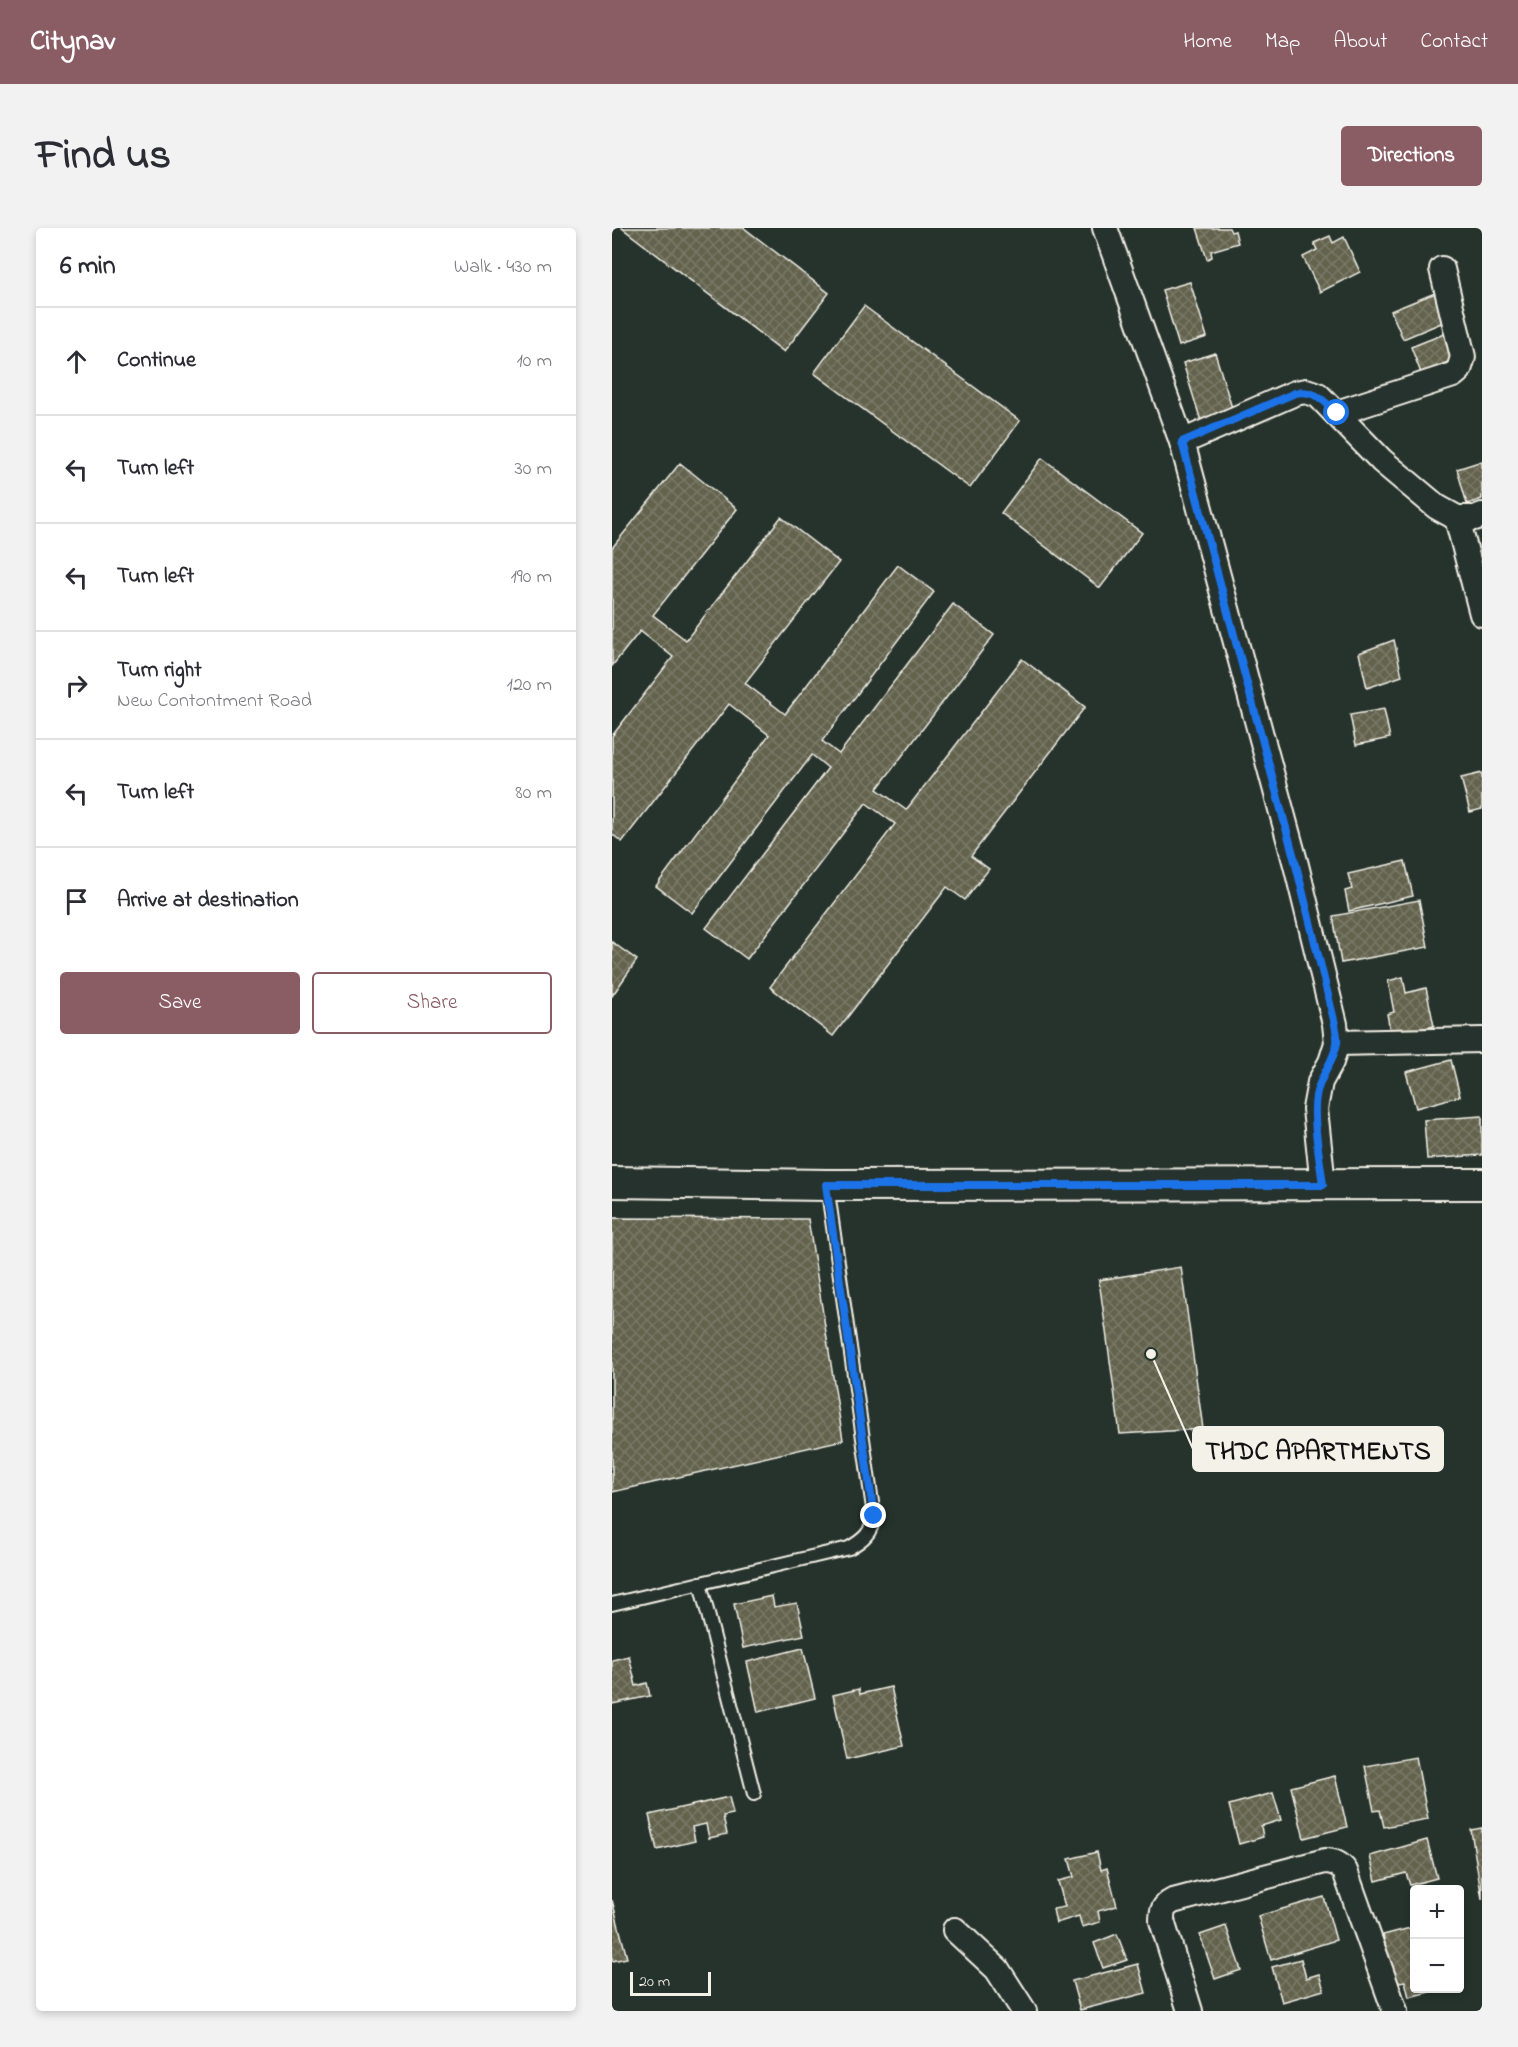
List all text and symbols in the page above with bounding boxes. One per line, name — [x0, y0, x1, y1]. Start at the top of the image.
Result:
text: Citynav — [30, 22, 115, 63]
text: Home — [1183, 27, 1232, 57]
text: Map — [1265, 27, 1300, 57]
text: About — [1333, 27, 1387, 57]
text: Contact — [1420, 27, 1488, 57]
text: Find us — [36, 126, 171, 187]
button: Directions — [1341, 126, 1482, 186]
text: 6 min — [60, 248, 116, 286]
text: Walk · 430 m — [454, 253, 552, 282]
icon: ahead — [60, 345, 93, 378]
text: Continue — [117, 345, 196, 377]
text: 10 m — [516, 347, 552, 376]
route start — [1323, 399, 1349, 425]
icon: left — [60, 453, 93, 486]
text: Turn left — [117, 453, 194, 485]
text: 30 m — [515, 455, 552, 484]
icon: left — [60, 561, 93, 594]
text: Turn left — [117, 561, 194, 593]
text: 190 m — [510, 563, 552, 592]
text: Turn right — [117, 655, 202, 687]
icon: right — [60, 669, 93, 702]
text: 120 m — [507, 671, 552, 700]
text: New Contontment Road — [117, 687, 312, 716]
icon: left — [60, 777, 93, 810]
text: Turn left — [117, 777, 194, 809]
text: 80 m — [515, 779, 552, 808]
icon: arrive — [60, 885, 93, 918]
text: Arrive at destination — [117, 885, 299, 917]
button: Save — [60, 972, 300, 1034]
button: Share — [312, 972, 552, 1034]
callout: THDC APARTMENTS — [1193, 1427, 1443, 1471]
text: THDC APARTMENTS — [1205, 1434, 1431, 1472]
route end — [860, 1502, 886, 1528]
map controls — [1410, 1885, 1464, 1993]
button: + — [1410, 1885, 1464, 1939]
button: − — [1410, 1939, 1464, 1993]
scale bar — [630, 1969, 711, 1996]
text: 20 m — [639, 1970, 670, 1994]

